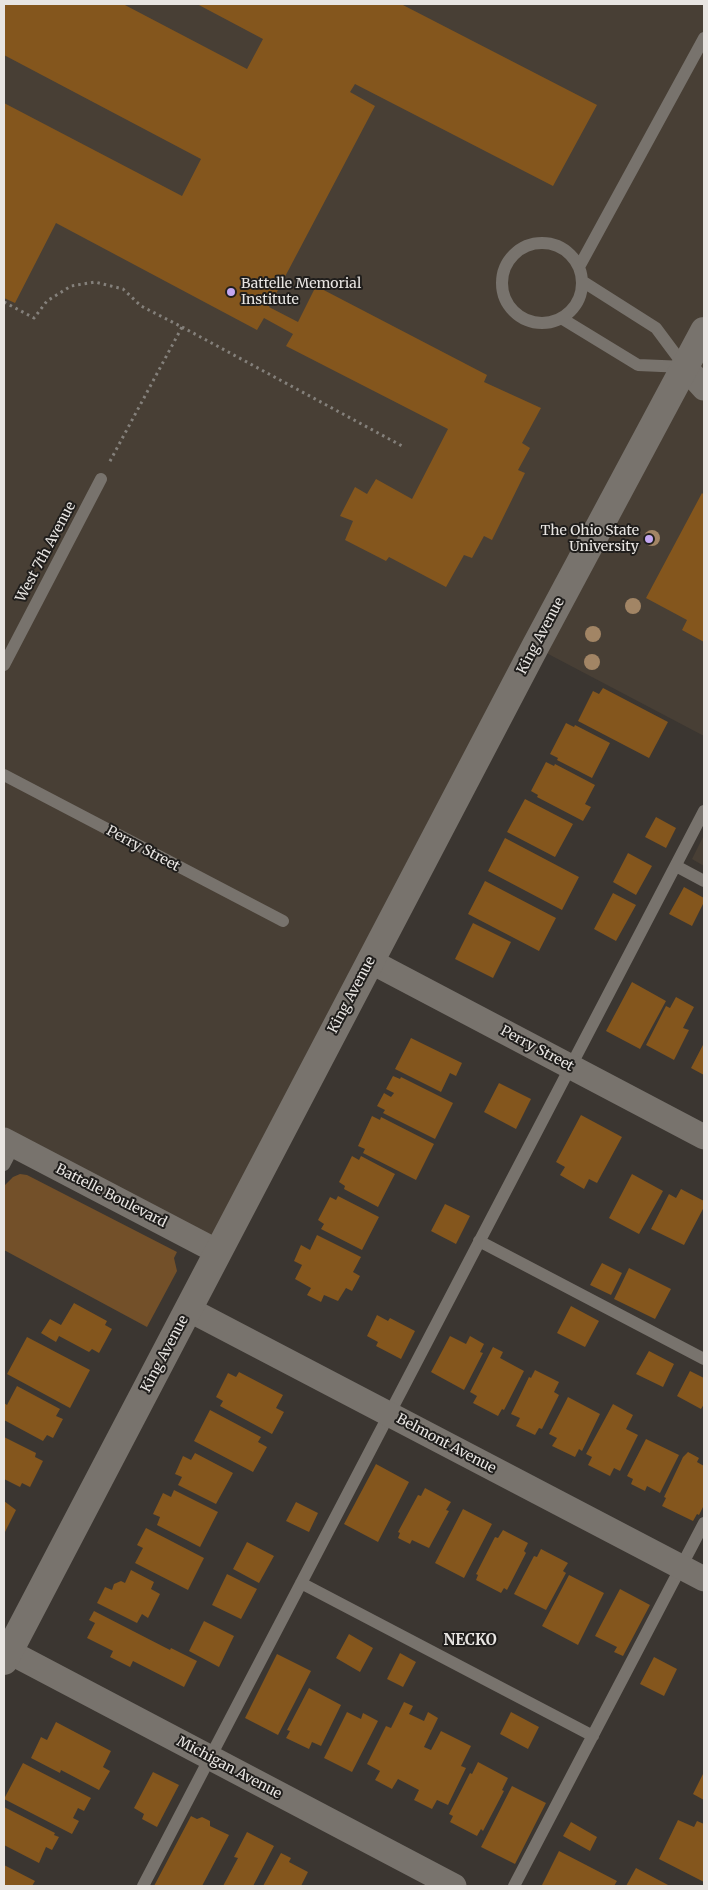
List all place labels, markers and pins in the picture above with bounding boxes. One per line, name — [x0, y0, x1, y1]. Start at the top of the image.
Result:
place label: Battelle Memorial Institute — [241, 276, 361, 308]
marker: Battelle Memorial Institute — [225, 286, 237, 298]
place label: The Ohio State University — [541, 523, 639, 556]
marker: The Ohio State University — [643, 533, 655, 545]

